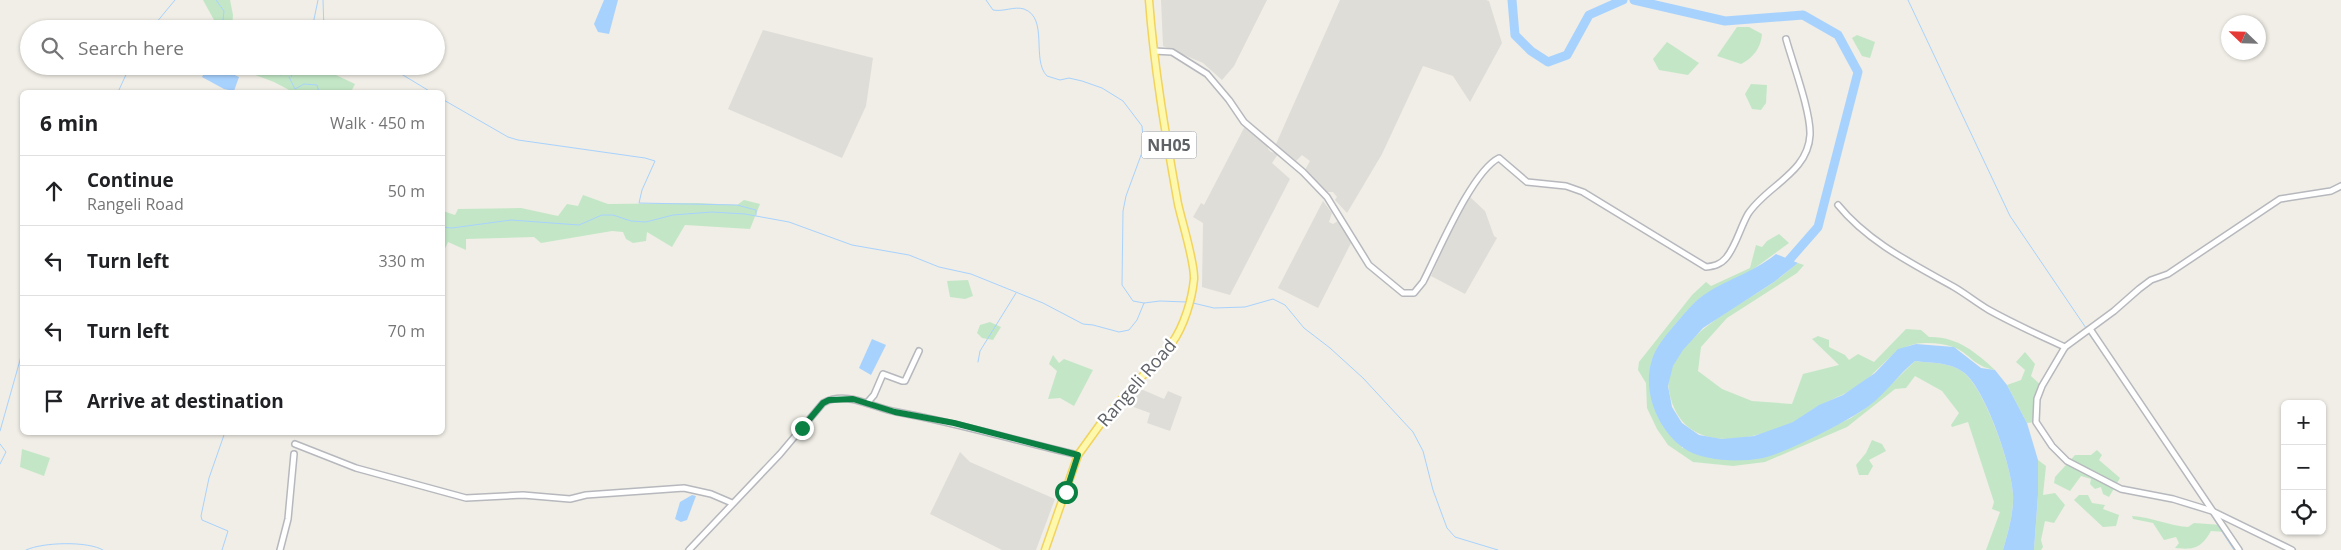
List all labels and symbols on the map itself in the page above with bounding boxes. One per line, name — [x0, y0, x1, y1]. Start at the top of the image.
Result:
north arrow — [2221, 15, 2266, 60]
road number: NH05 — [1142, 132, 1196, 158]
street label: Rangeli Road — [1092, 333, 1181, 431]
route end — [791, 417, 814, 440]
route start — [1055, 481, 1078, 504]

